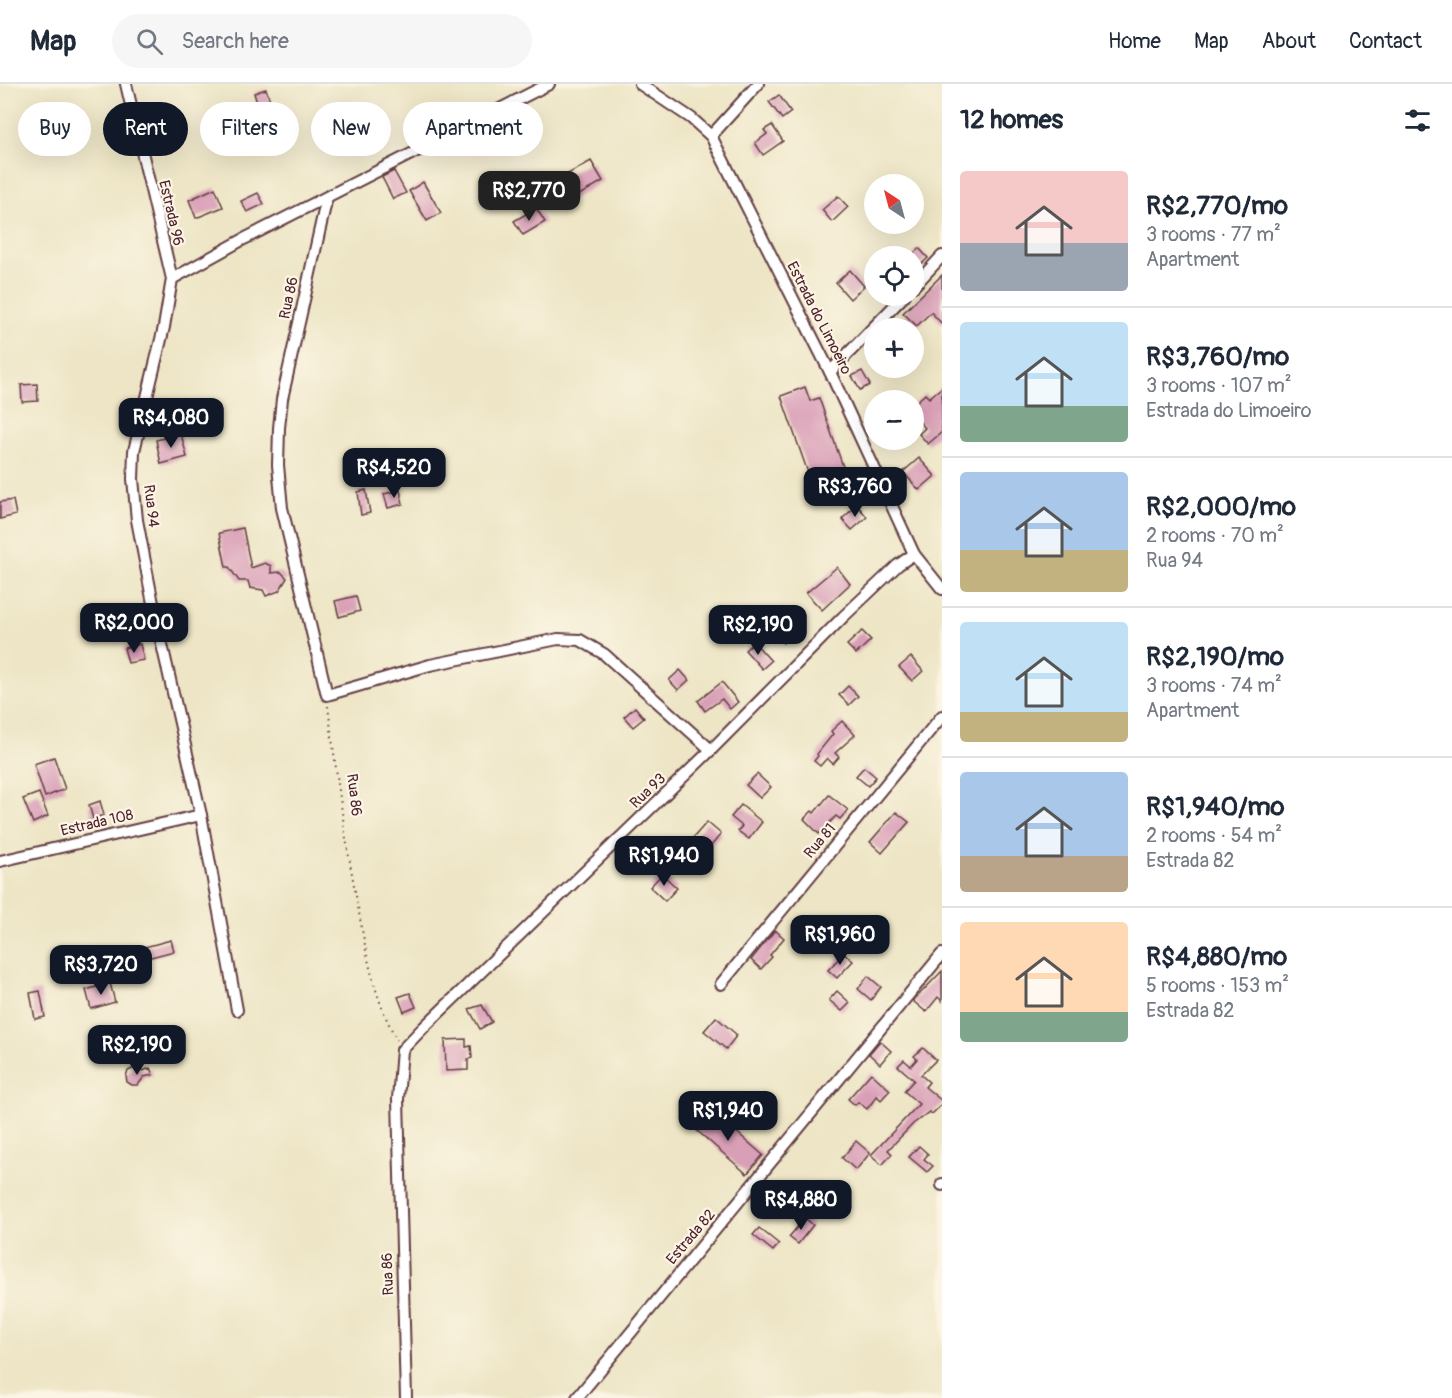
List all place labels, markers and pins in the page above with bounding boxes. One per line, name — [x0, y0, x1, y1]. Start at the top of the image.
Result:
pin: R$2,770 — [474, 171, 584, 222]
pin: R$4,080 — [116, 398, 226, 449]
pin: R$4,520 — [339, 448, 449, 499]
pin: R$3,760 — [800, 467, 910, 518]
pin: R$2,000 — [79, 603, 189, 654]
pin: R$2,190 — [703, 605, 813, 656]
pin: R$1,940 — [609, 836, 719, 887]
pin: R$1,960 — [785, 915, 895, 966]
pin: R$3,720 — [46, 945, 156, 996]
pin: R$2,190 — [82, 1025, 192, 1076]
pin: R$1,940 — [673, 1091, 783, 1142]
pin: R$4,880 — [746, 1180, 856, 1231]

